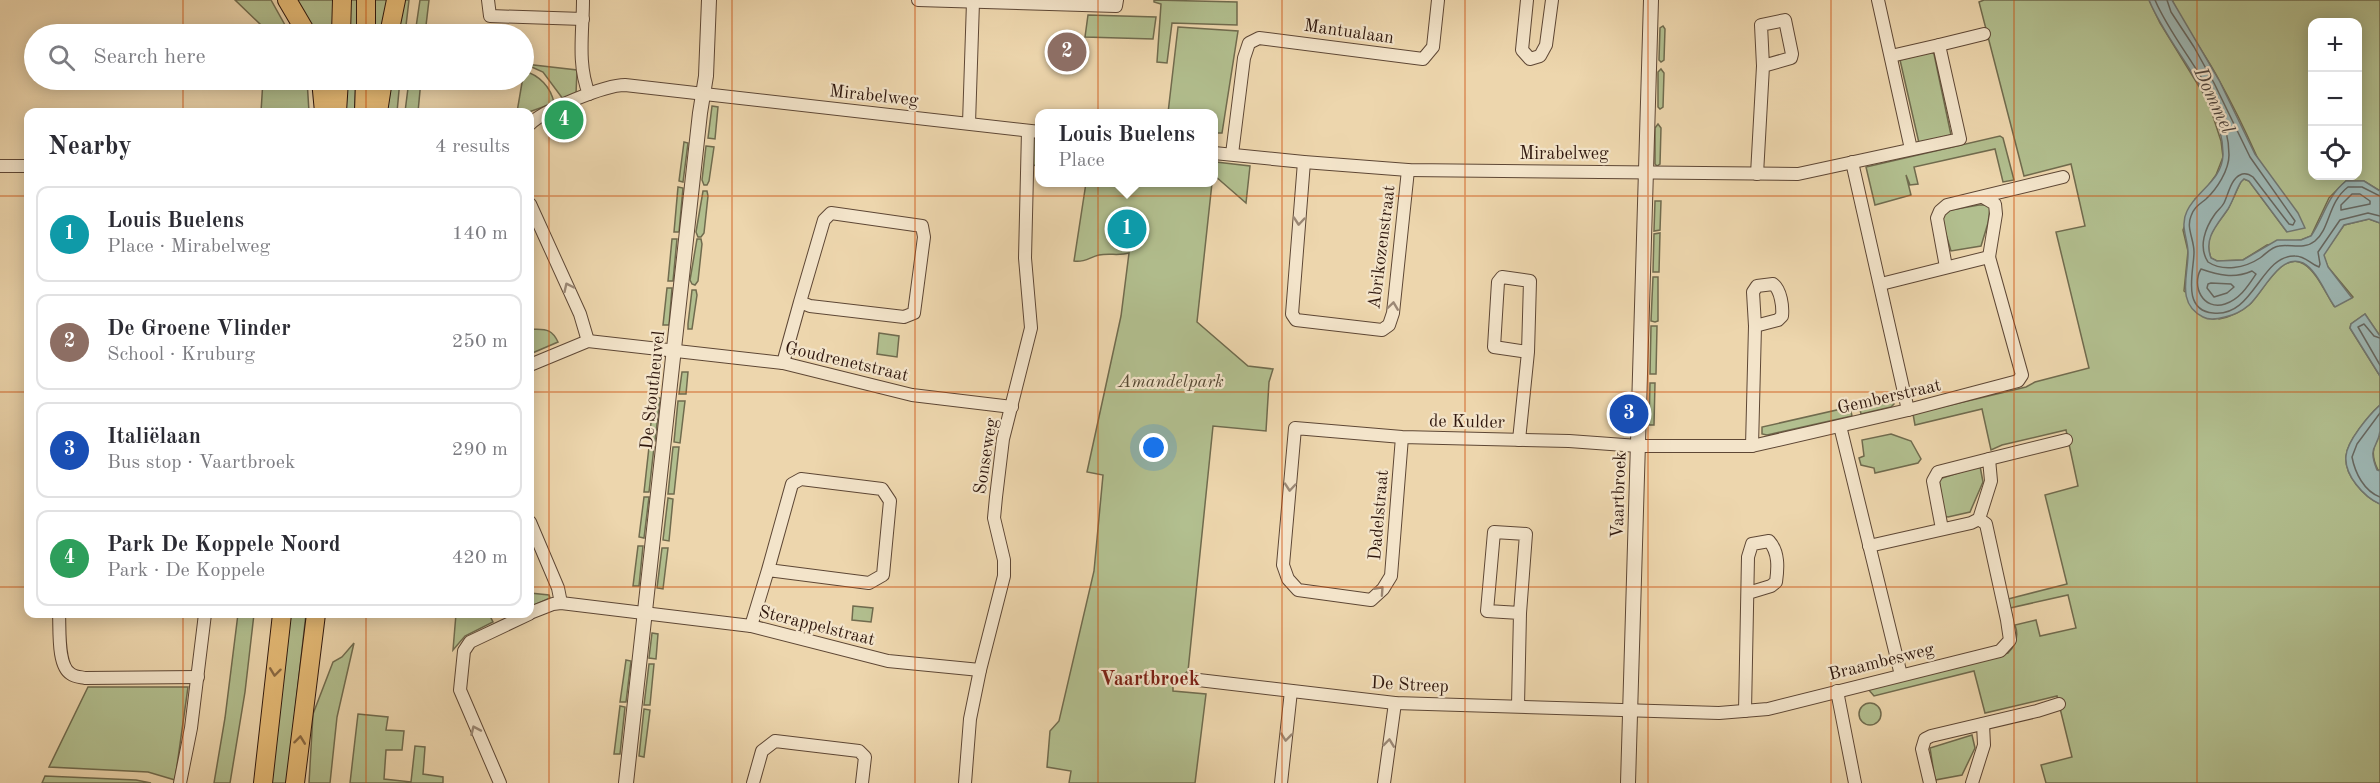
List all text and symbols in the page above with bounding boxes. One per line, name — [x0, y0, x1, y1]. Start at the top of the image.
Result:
street label: Mantualaan — [1303, 17, 1395, 47]
map controls — [2308, 18, 2362, 180]
button: + — [2308, 18, 2362, 72]
search box — [24, 24, 534, 90]
pin: 2 — [1048, 29, 1086, 74]
icon: search — [45, 41, 78, 74]
text: Search here — [93, 46, 206, 68]
water label: Dommel — [2189, 64, 2237, 137]
button: − — [2308, 72, 2362, 126]
street label: Mirabelweg — [828, 82, 920, 110]
pin: 4 — [544, 98, 584, 142]
popup — [1035, 109, 1218, 187]
text: Louis Buelens — [1058, 124, 1195, 146]
button: locate — [2308, 126, 2362, 180]
text: Nearby — [48, 134, 132, 160]
text: 4 results — [435, 137, 510, 157]
street label: Mirabelweg — [1519, 145, 1609, 163]
text: Place — [1058, 151, 1105, 171]
street label: Abrikozenstraat — [1365, 184, 1399, 310]
pin: 1 — [1108, 206, 1146, 252]
text: Louis Buelens — [107, 210, 244, 232]
one-way arrow — [1293, 216, 1306, 225]
text: 1 — [64, 224, 75, 244]
text: 140 m — [452, 224, 508, 244]
text: Place · Mirabelweg — [107, 237, 270, 257]
one-way arrow — [563, 282, 575, 293]
one-way arrow — [1387, 301, 1399, 310]
text: De Groene Vlinder — [107, 318, 291, 340]
street label: De Stoutheuvel — [638, 330, 668, 450]
text: 2 — [64, 332, 75, 352]
text: 250 m — [452, 332, 508, 352]
street label: Goudrenetstraat — [783, 339, 910, 385]
text: School · Kruburg — [107, 345, 255, 365]
park label: Amandelpark — [1117, 373, 1224, 391]
street label: Gemberstraat — [1836, 376, 1943, 418]
pin: 3 — [1610, 392, 1648, 436]
street label: de Kulder — [1429, 412, 1506, 432]
street label: Sonseweg — [971, 416, 1001, 496]
text: Italiëlaan — [107, 426, 201, 448]
your location — [1139, 433, 1168, 462]
text: 3 — [64, 440, 75, 460]
text: 290 m — [452, 440, 508, 460]
street label: Vaartbroek — [1608, 451, 1630, 539]
text: Bus stop · Vaartbroek — [107, 453, 295, 473]
street label: Dadelstraat — [1366, 469, 1392, 561]
one-way arrow — [1284, 482, 1297, 491]
text: Park De Koppele Noord — [107, 534, 341, 556]
text: 4 — [64, 548, 75, 568]
text: 420 m — [452, 548, 508, 568]
text: Park · De Koppele — [107, 561, 265, 581]
one-way arrow — [1373, 586, 1384, 597]
street label: Sterappelstraat — [757, 603, 877, 649]
street label: Braambesweg — [1827, 640, 1936, 684]
one-way arrow — [270, 667, 282, 676]
district label: Vaartbroek — [1100, 670, 1200, 690]
street label: De Streep — [1370, 674, 1449, 696]
one-way arrow — [471, 725, 483, 736]
one-way arrow — [1280, 733, 1293, 742]
one-way arrow — [294, 736, 306, 745]
one-way arrow — [1383, 738, 1395, 747]

